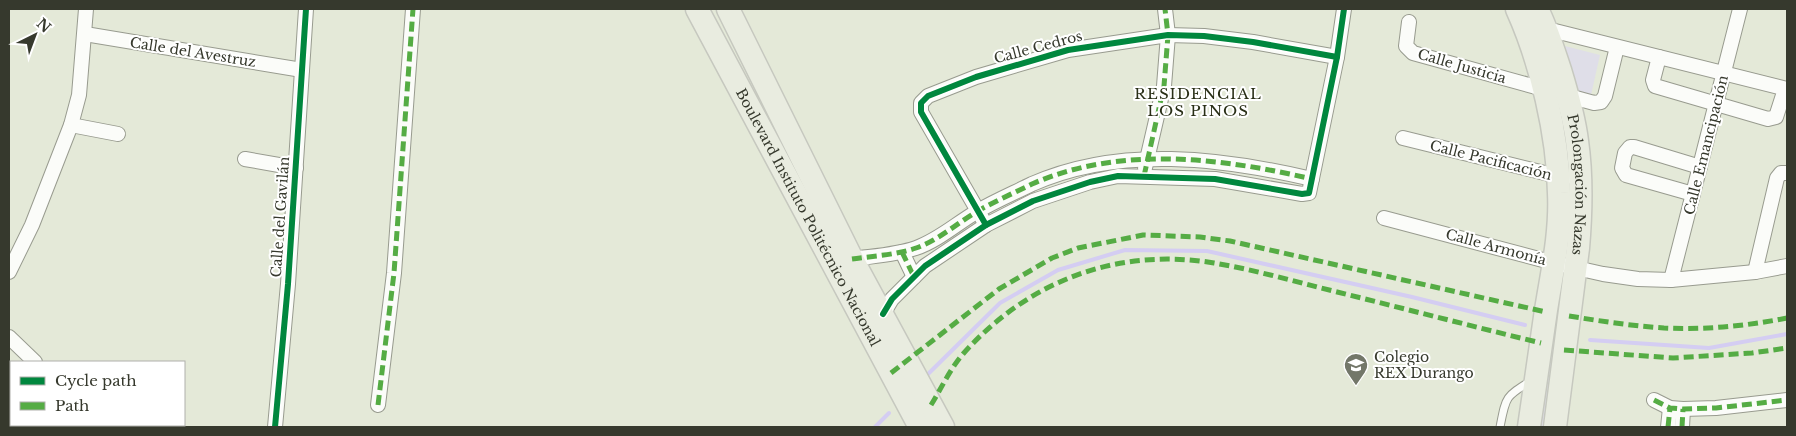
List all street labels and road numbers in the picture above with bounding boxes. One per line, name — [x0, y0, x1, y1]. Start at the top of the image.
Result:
street label: Calle Cedros — [992, 27, 1084, 67]
street label: Calle del Avestruz — [129, 33, 258, 71]
street label: Calle Justicia — [1416, 45, 1509, 87]
street label: Calle Emancipación — [1680, 73, 1732, 217]
street label: Boulevard Instituto Politécnico Nacional — [732, 85, 884, 350]
street label: Prolongación Nazas — [1563, 112, 1590, 256]
street label: Calle Pacificación — [1428, 136, 1554, 184]
street label: Calle del Gavilán — [267, 156, 293, 278]
street label: Calle Armonía — [1444, 225, 1549, 269]

